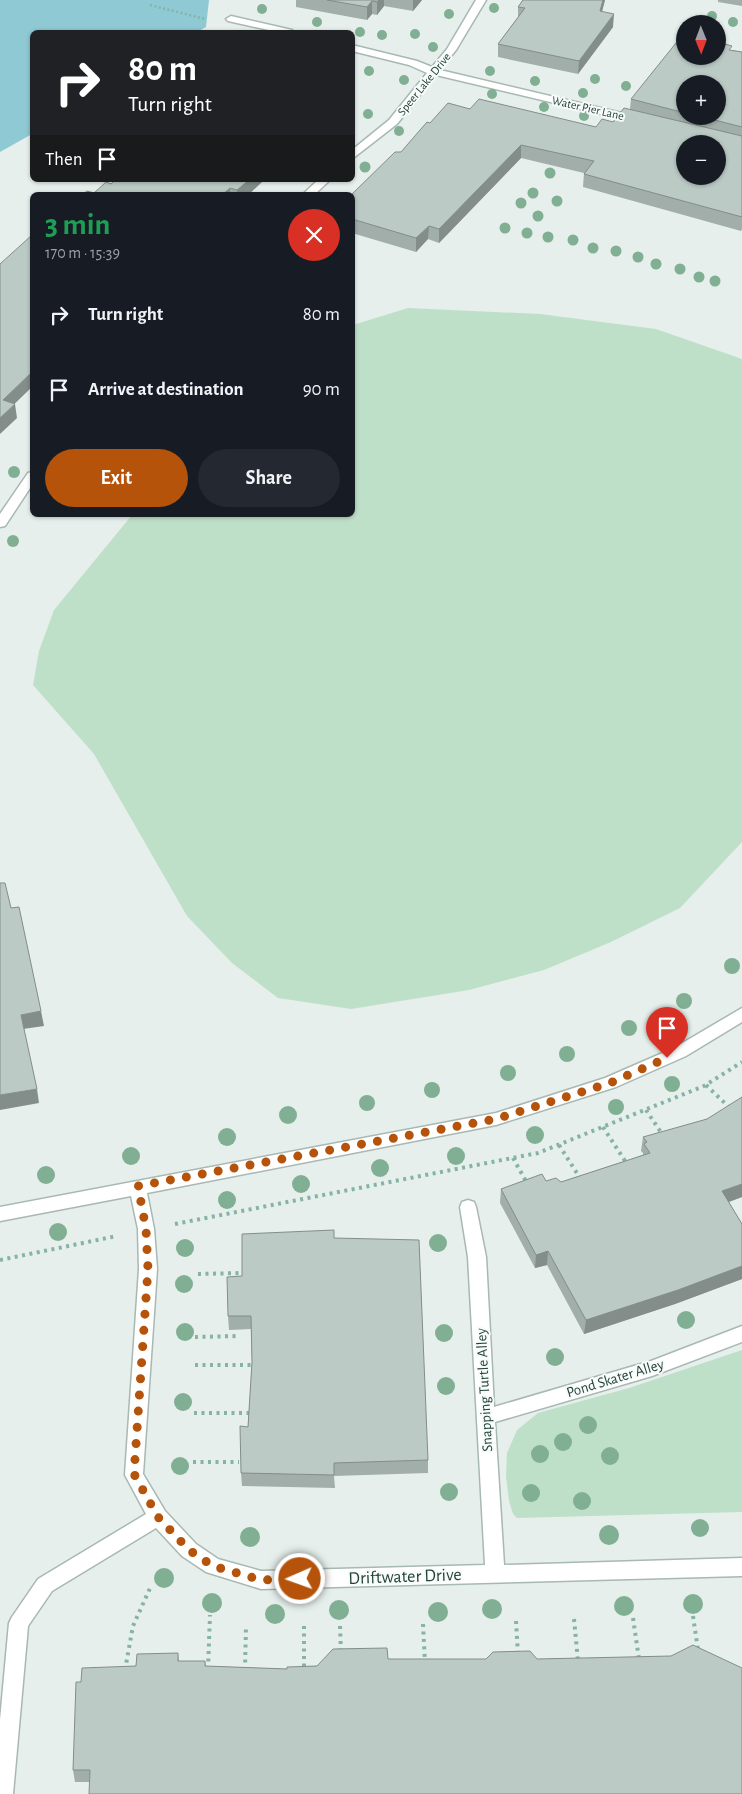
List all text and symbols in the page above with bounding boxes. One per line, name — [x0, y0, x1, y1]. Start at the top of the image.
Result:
north arrow — [676, 15, 726, 65]
map controls — [676, 15, 726, 185]
icon: right — [45, 50, 110, 115]
street label: Speer Lake Drive — [395, 50, 453, 118]
text: 80 m — [128, 52, 197, 87]
button: + — [676, 75, 726, 125]
text: Turn right — [128, 93, 212, 115]
street label: Water Pier Lane — [551, 94, 625, 122]
button: − — [676, 135, 726, 185]
icon: arrive — [93, 145, 121, 173]
text: Then — [45, 150, 83, 169]
button: close — [288, 209, 340, 261]
text: 3 min — [45, 210, 110, 240]
text: 170 m · 15:39 — [45, 245, 120, 261]
icon: right — [45, 301, 73, 329]
text: Turn right — [88, 305, 163, 324]
text: 80 m — [303, 305, 340, 324]
icon: arrive — [45, 376, 73, 404]
text: Arrive at destination — [88, 380, 244, 399]
text: 90 m — [303, 380, 340, 399]
button: Exit — [45, 449, 188, 507]
button: Share — [198, 449, 340, 507]
pin — [646, 1007, 688, 1058]
icon: arrive — [653, 1014, 681, 1042]
street label: Snapping Turtle Alley — [474, 1327, 495, 1452]
street label: Pond Skater Alley — [565, 1356, 666, 1400]
position arrow — [273, 1552, 325, 1604]
street label: Driftwater Drive — [348, 1566, 462, 1588]

